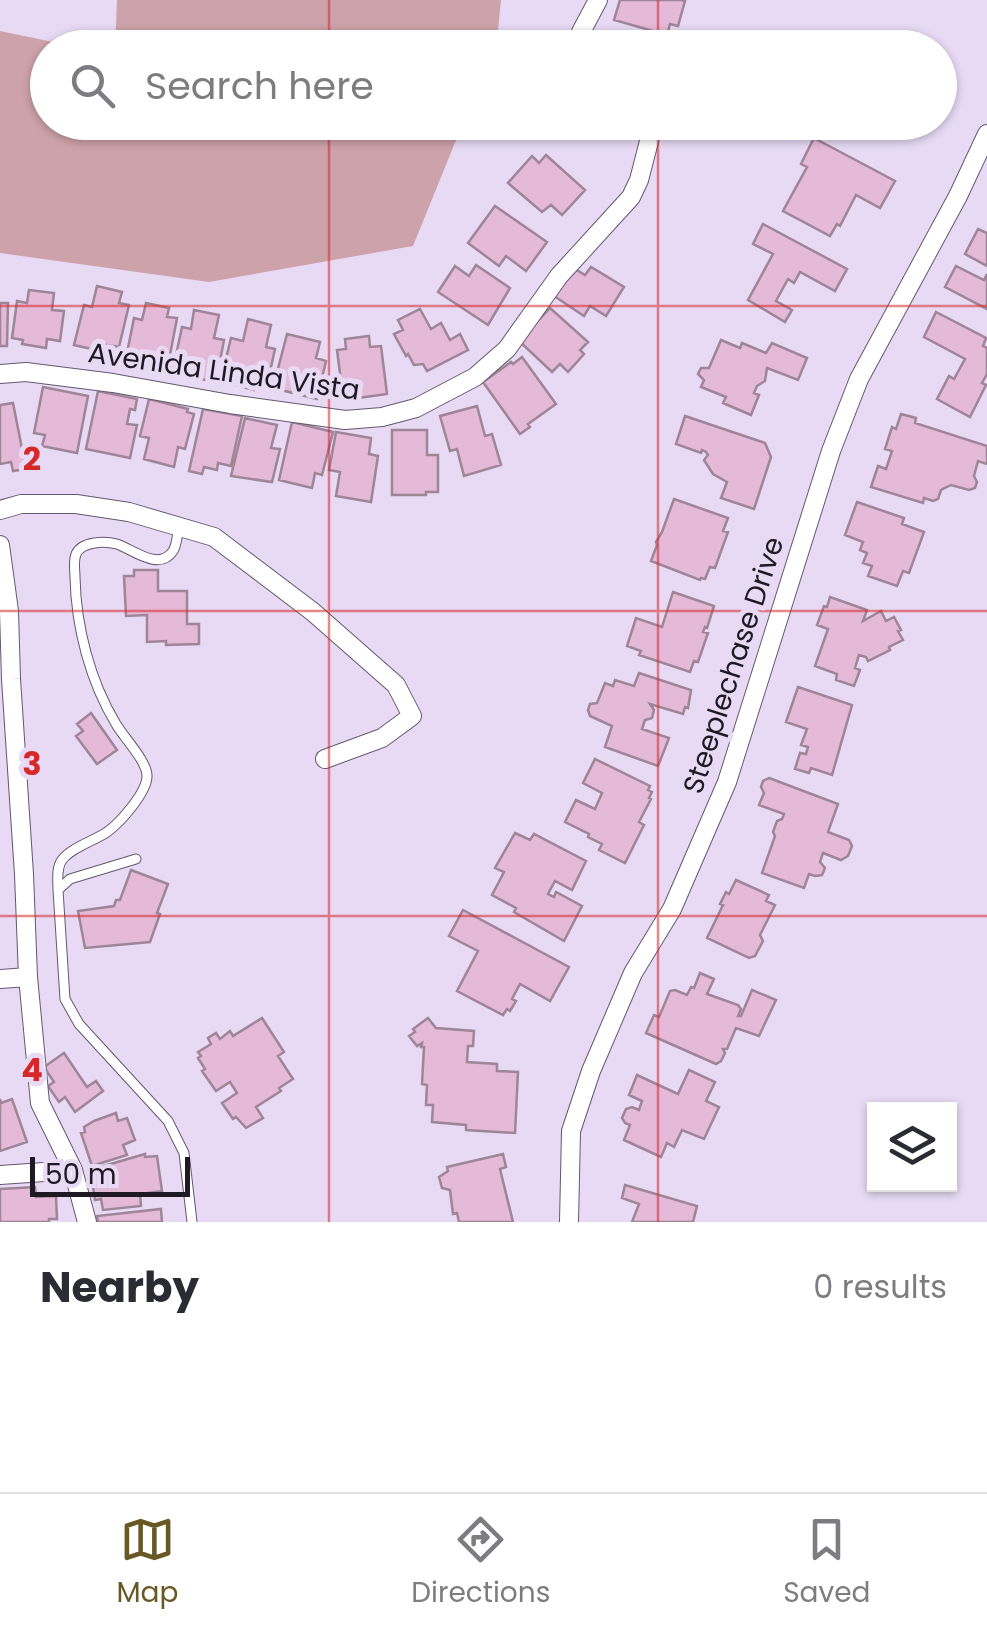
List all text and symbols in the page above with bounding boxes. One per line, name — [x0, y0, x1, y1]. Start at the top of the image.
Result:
search box — [30, 30, 957, 140]
icon: search — [65, 58, 120, 113]
text: Search here — [145, 59, 374, 112]
street label: Avenida Linda Vista — [86, 333, 362, 410]
text: 2 — [23, 436, 41, 481]
street label: Steeplechase Drive — [674, 532, 793, 799]
text: 3 — [22, 741, 42, 786]
text: 4 — [21, 1047, 43, 1092]
map controls — [867, 1102, 957, 1192]
button: layers — [867, 1102, 957, 1192]
scale bar — [30, 1152, 190, 1196]
text: 50 m — [45, 1155, 116, 1194]
text: Nearby — [40, 1258, 199, 1317]
text: 0 results — [813, 1264, 947, 1309]
tab: Map — [116, 1512, 178, 1614]
tab: Directions — [411, 1512, 550, 1614]
tab: Saved — [783, 1512, 871, 1614]

